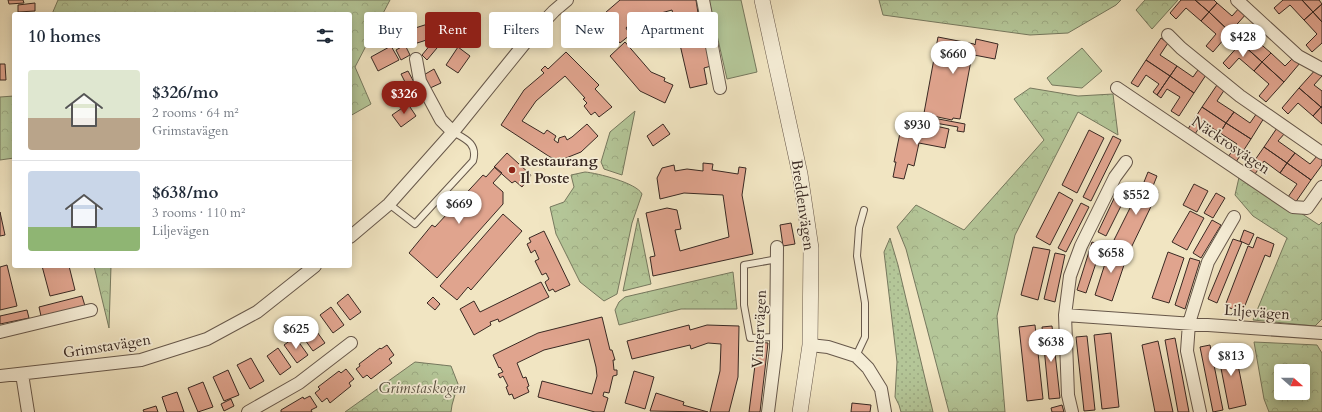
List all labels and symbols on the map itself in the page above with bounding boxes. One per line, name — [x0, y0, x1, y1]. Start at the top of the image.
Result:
pin: $428 — [1219, 24, 1267, 58]
pin: $660 — [929, 41, 977, 75]
pin: $326 — [380, 81, 428, 115]
street label: Näckrosvägen — [1188, 111, 1275, 179]
pin: $930 — [893, 112, 941, 146]
place label: Restaurang Il Poste — [520, 151, 598, 188]
street label: Breddenvägen — [787, 158, 819, 252]
marker: Restaurang Il Poste — [507, 165, 517, 175]
pin: $552 — [1112, 182, 1160, 216]
pin: $669 — [435, 191, 483, 225]
pin: $658 — [1087, 240, 1135, 274]
street label: Vintervägen — [747, 289, 771, 369]
street label: Liljevägen — [1223, 300, 1291, 324]
pin: $625 — [272, 316, 320, 350]
street label: Grimstavägen — [62, 329, 153, 363]
pin: $638 — [1027, 329, 1075, 363]
pin: $813 — [1207, 343, 1255, 377]
north arrow — [1274, 364, 1310, 400]
park label: Grimstaskogen — [378, 378, 466, 398]

